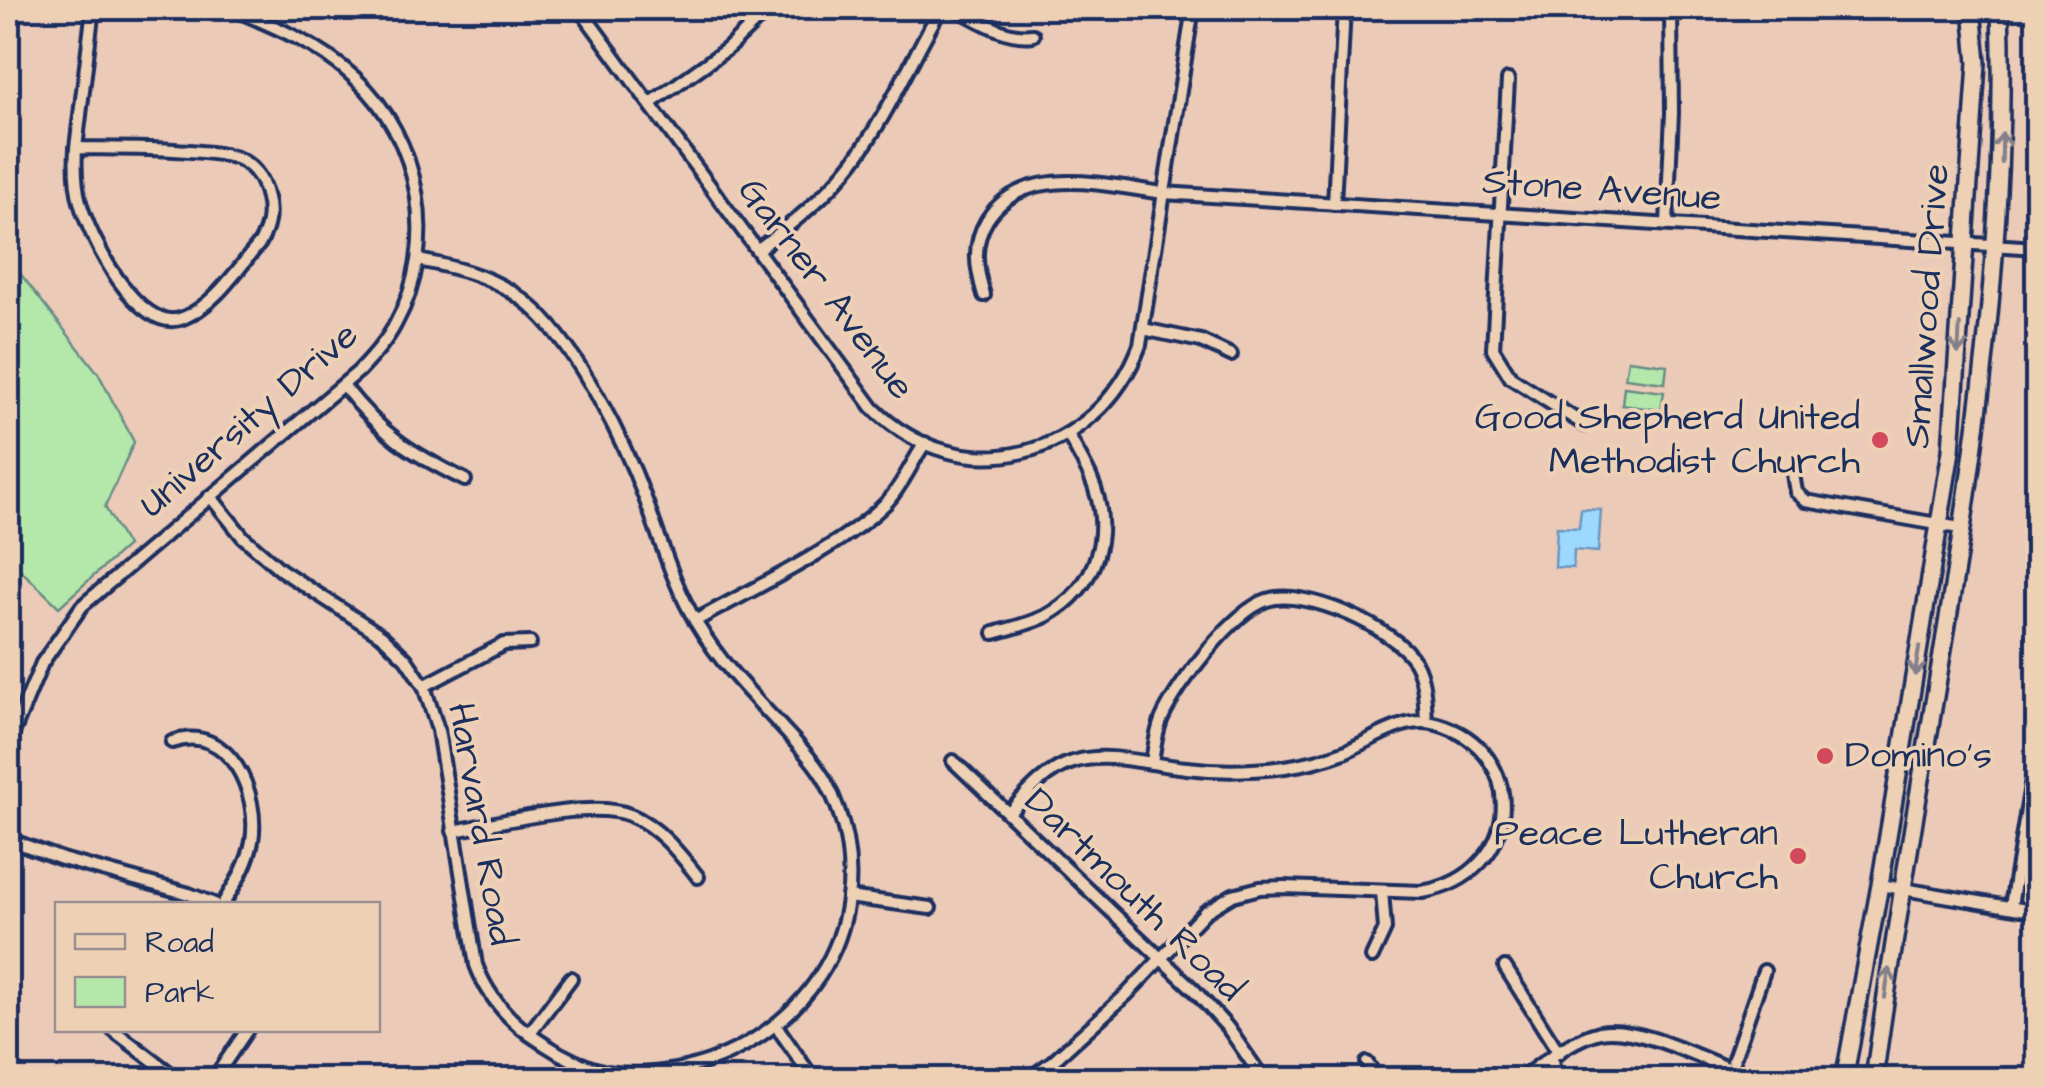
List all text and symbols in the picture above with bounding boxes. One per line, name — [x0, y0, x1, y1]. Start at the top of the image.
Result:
one-way arrow — [1992, 132, 2011, 164]
street label: Stone Avenue — [1481, 156, 1723, 224]
street label: Smallwood Drive — [1891, 162, 1963, 450]
street label: Garner Avenue — [725, 167, 927, 411]
street label: University Drive — [128, 310, 371, 531]
one-way arrow — [1949, 323, 1968, 355]
place label: Good Shepherd United Methodist Church — [1475, 392, 1860, 488]
marker: Good Shepherd United Methodist Church — [1869, 429, 1891, 451]
one-way arrow — [1908, 645, 1926, 677]
street label: Harvard Road — [434, 699, 528, 949]
place label: Domino's — [1845, 730, 1992, 782]
marker: Domino's — [1814, 745, 1836, 767]
street label: Dartmouth Road — [1013, 777, 1255, 1013]
place label: Peace Lutheran Church — [1494, 808, 1778, 904]
marker: Peace Lutheran Church — [1787, 845, 1809, 867]
legend — [55, 902, 380, 1032]
text: Road — [145, 922, 214, 964]
one-way arrow — [1878, 967, 1896, 1000]
text: Park — [145, 972, 214, 1014]

